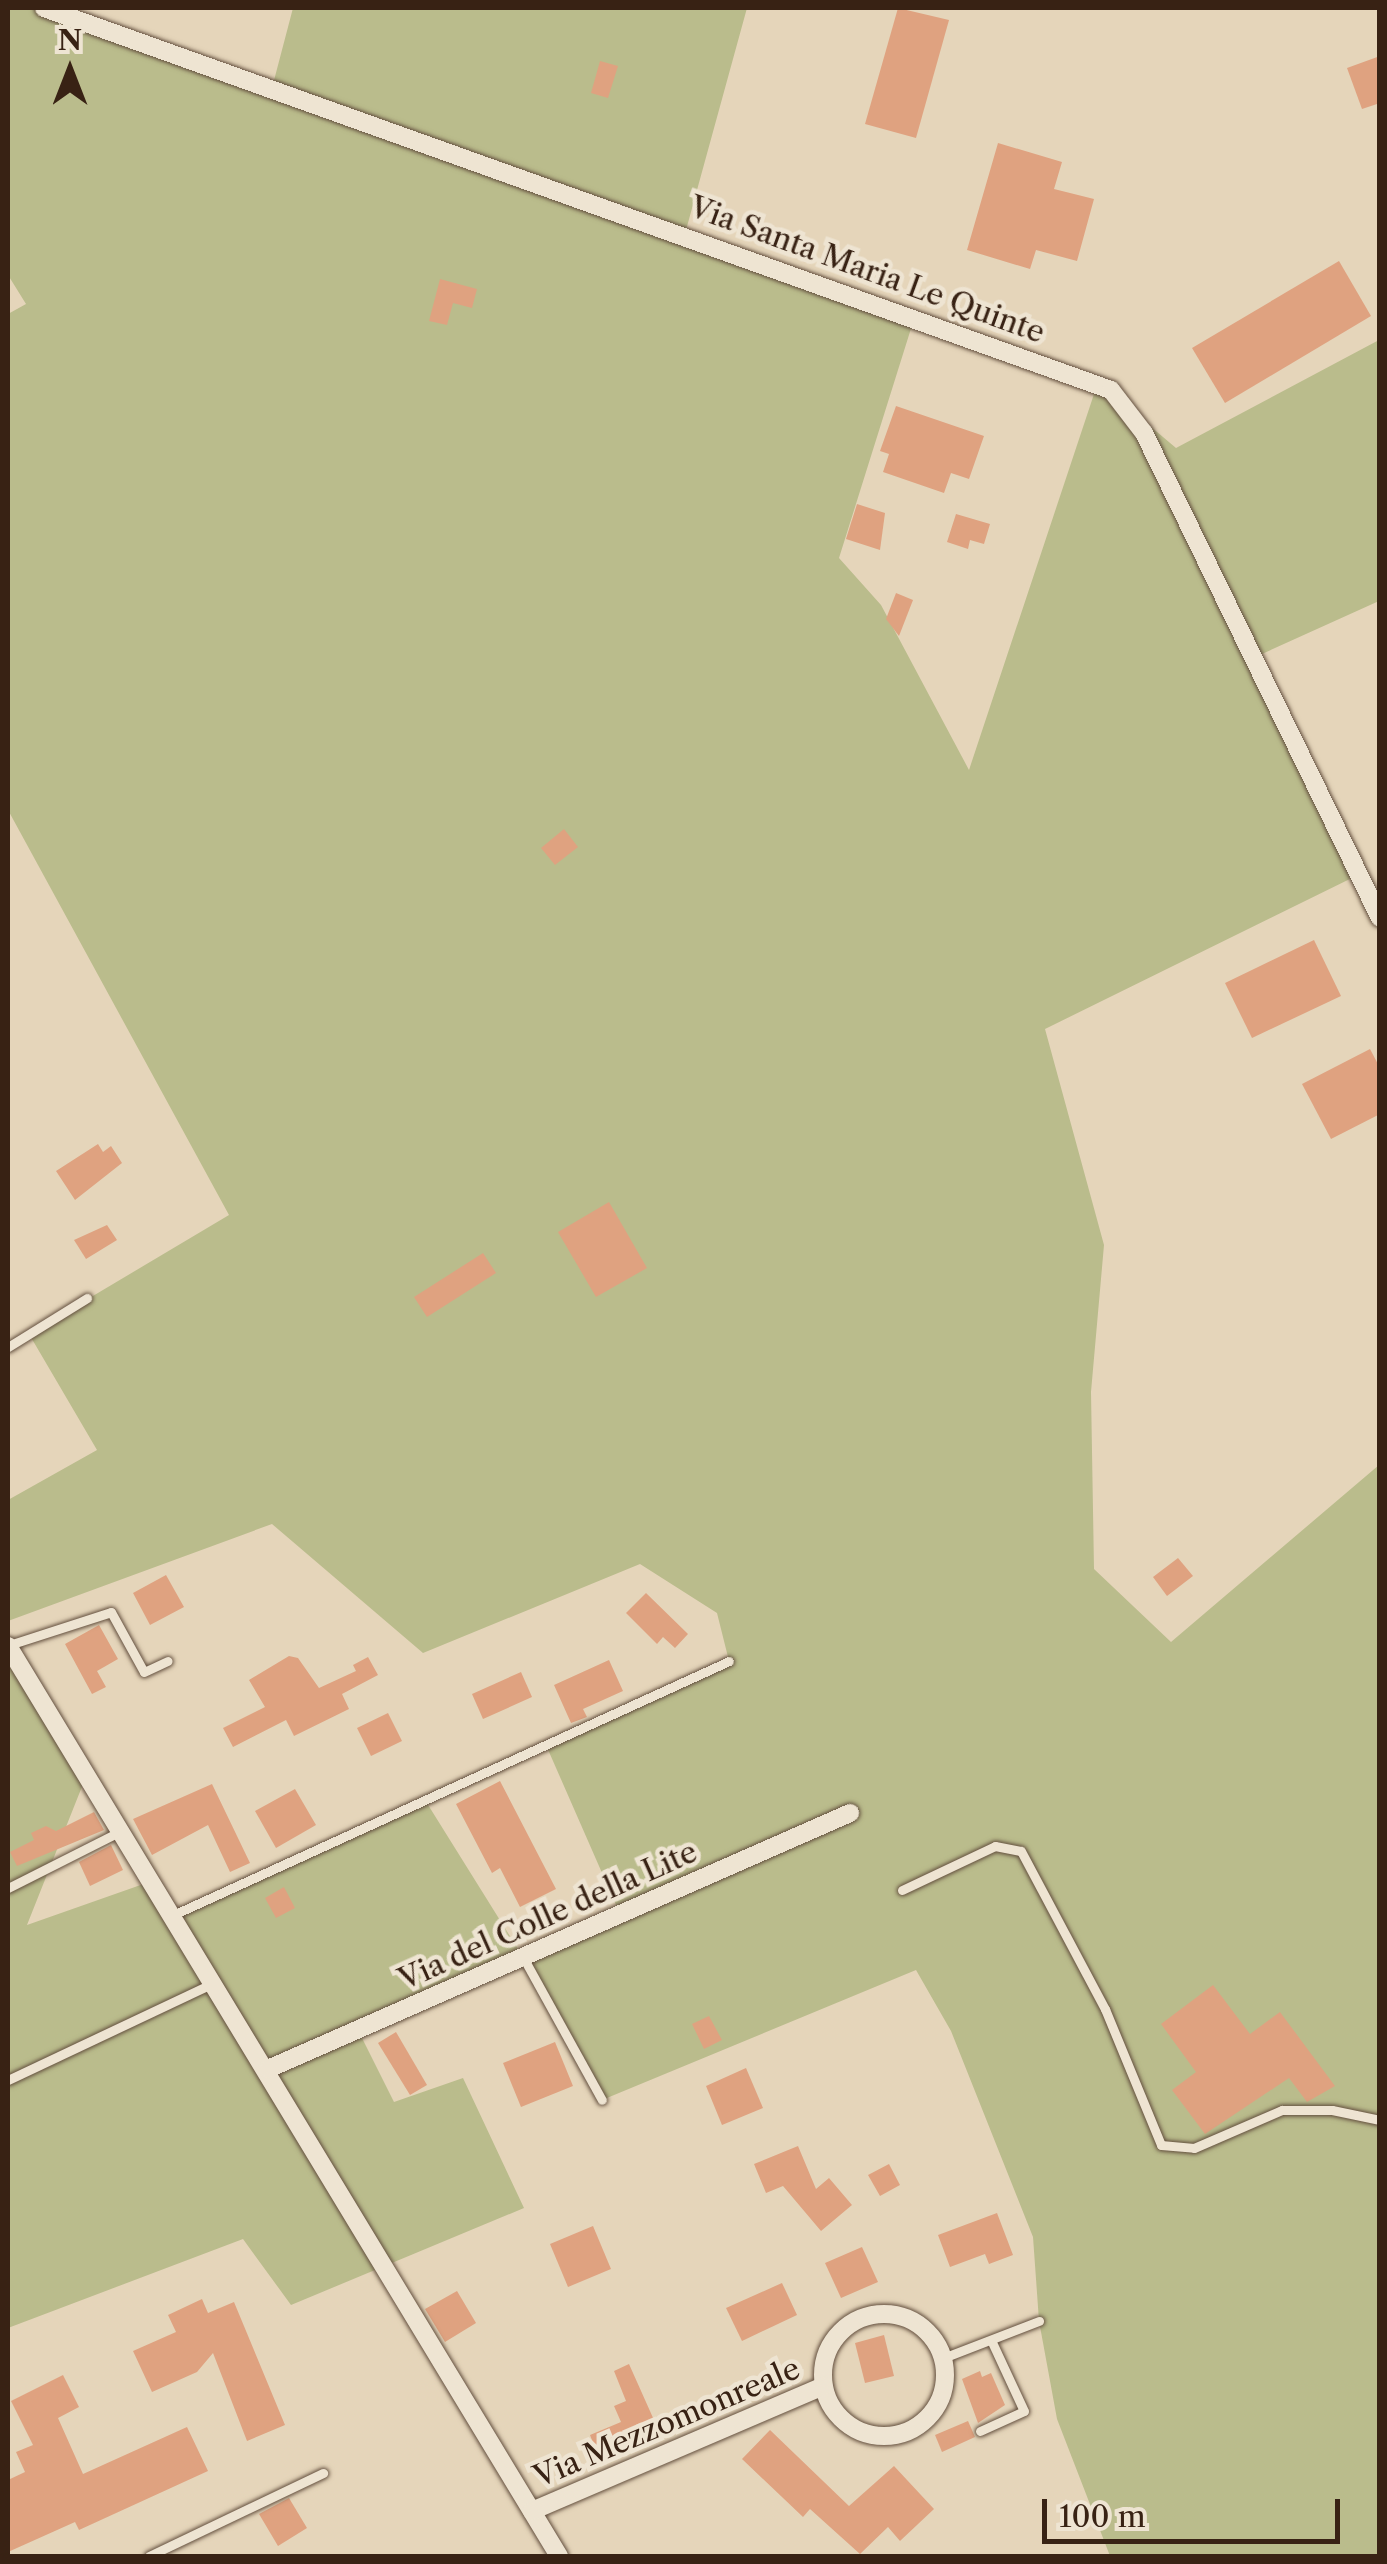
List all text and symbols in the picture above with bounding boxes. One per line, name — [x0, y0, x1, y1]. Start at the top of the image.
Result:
north arrow — [20, 20, 120, 120]
text: N — [58, 23, 82, 57]
street label: Via Santa Maria Le Quinte — [684, 189, 1050, 351]
street label: Via del Colle della Lite — [393, 1834, 703, 1998]
street label: Via Mezzomonreale — [528, 2351, 806, 2495]
scale bar — [1047, 2479, 1344, 2541]
text: 100 m — [1059, 2498, 1146, 2535]

